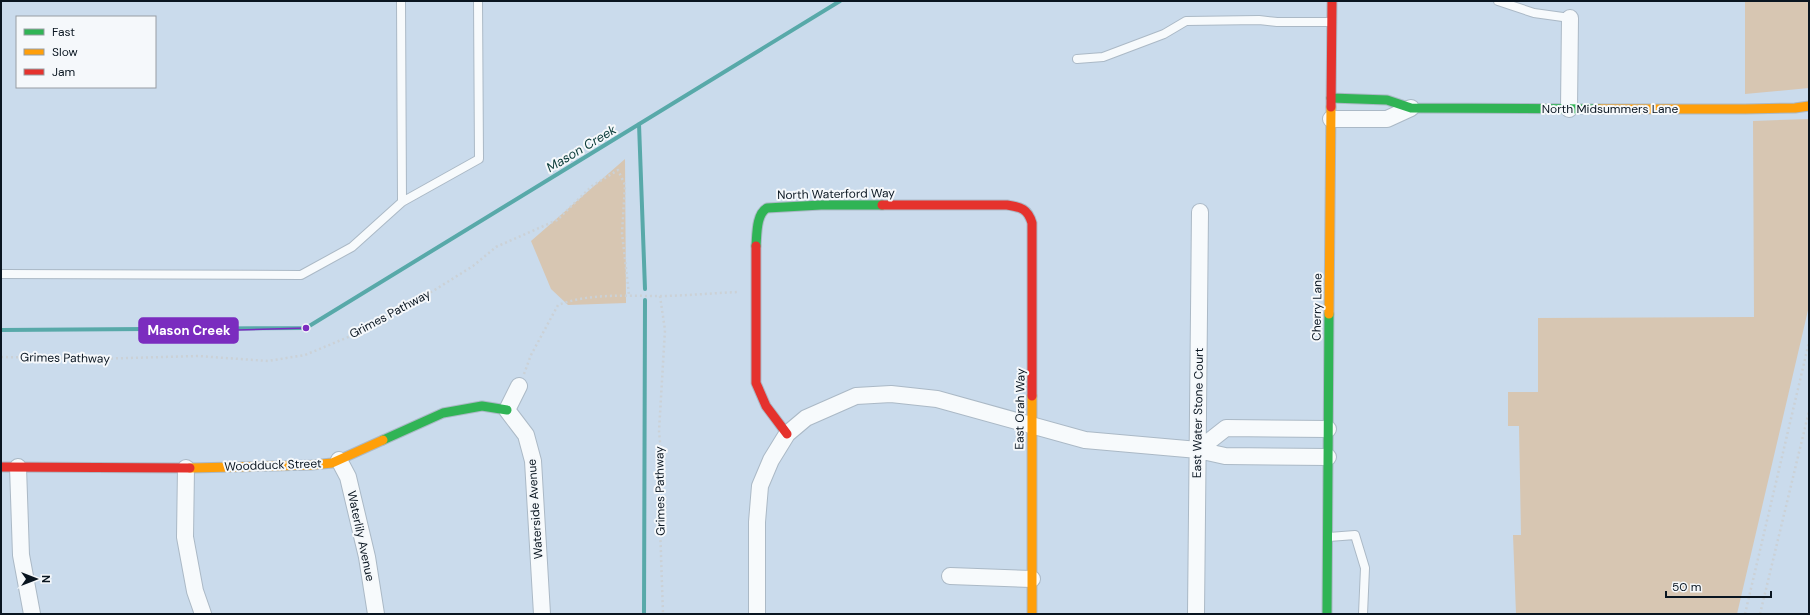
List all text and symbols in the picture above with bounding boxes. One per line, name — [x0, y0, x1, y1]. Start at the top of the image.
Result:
legend — [16, 16, 156, 88]
text: Fast — [52, 24, 75, 40]
text: Slow — [52, 44, 78, 60]
text: Jam — [52, 64, 75, 80]
street label: North Midsummers Lane — [1542, 101, 1678, 117]
water label: Mason Creek — [543, 121, 620, 176]
street label: North Waterford Way — [777, 185, 895, 203]
street label: Cherry Lane — [1308, 273, 1326, 341]
street label: Grimes Pathway — [347, 286, 434, 342]
callout: Mason Creek — [139, 318, 238, 343]
text: Mason Creek — [147, 322, 231, 339]
street label: East Water Stone Court — [1189, 347, 1207, 478]
street label: Grimes Pathway — [20, 349, 110, 367]
street label: East Orah Way — [1011, 368, 1029, 450]
street label: Grimes Pathway — [651, 446, 669, 536]
street label: Woodduck Street — [224, 455, 322, 475]
street label: Waterside Avenue — [524, 458, 546, 560]
street label: Waterlily Avenue — [344, 489, 378, 583]
north arrow — [16, 559, 56, 599]
scale bar — [1666, 573, 1771, 599]
text: N — [39, 575, 53, 583]
text: 50 m — [1672, 579, 1701, 595]

